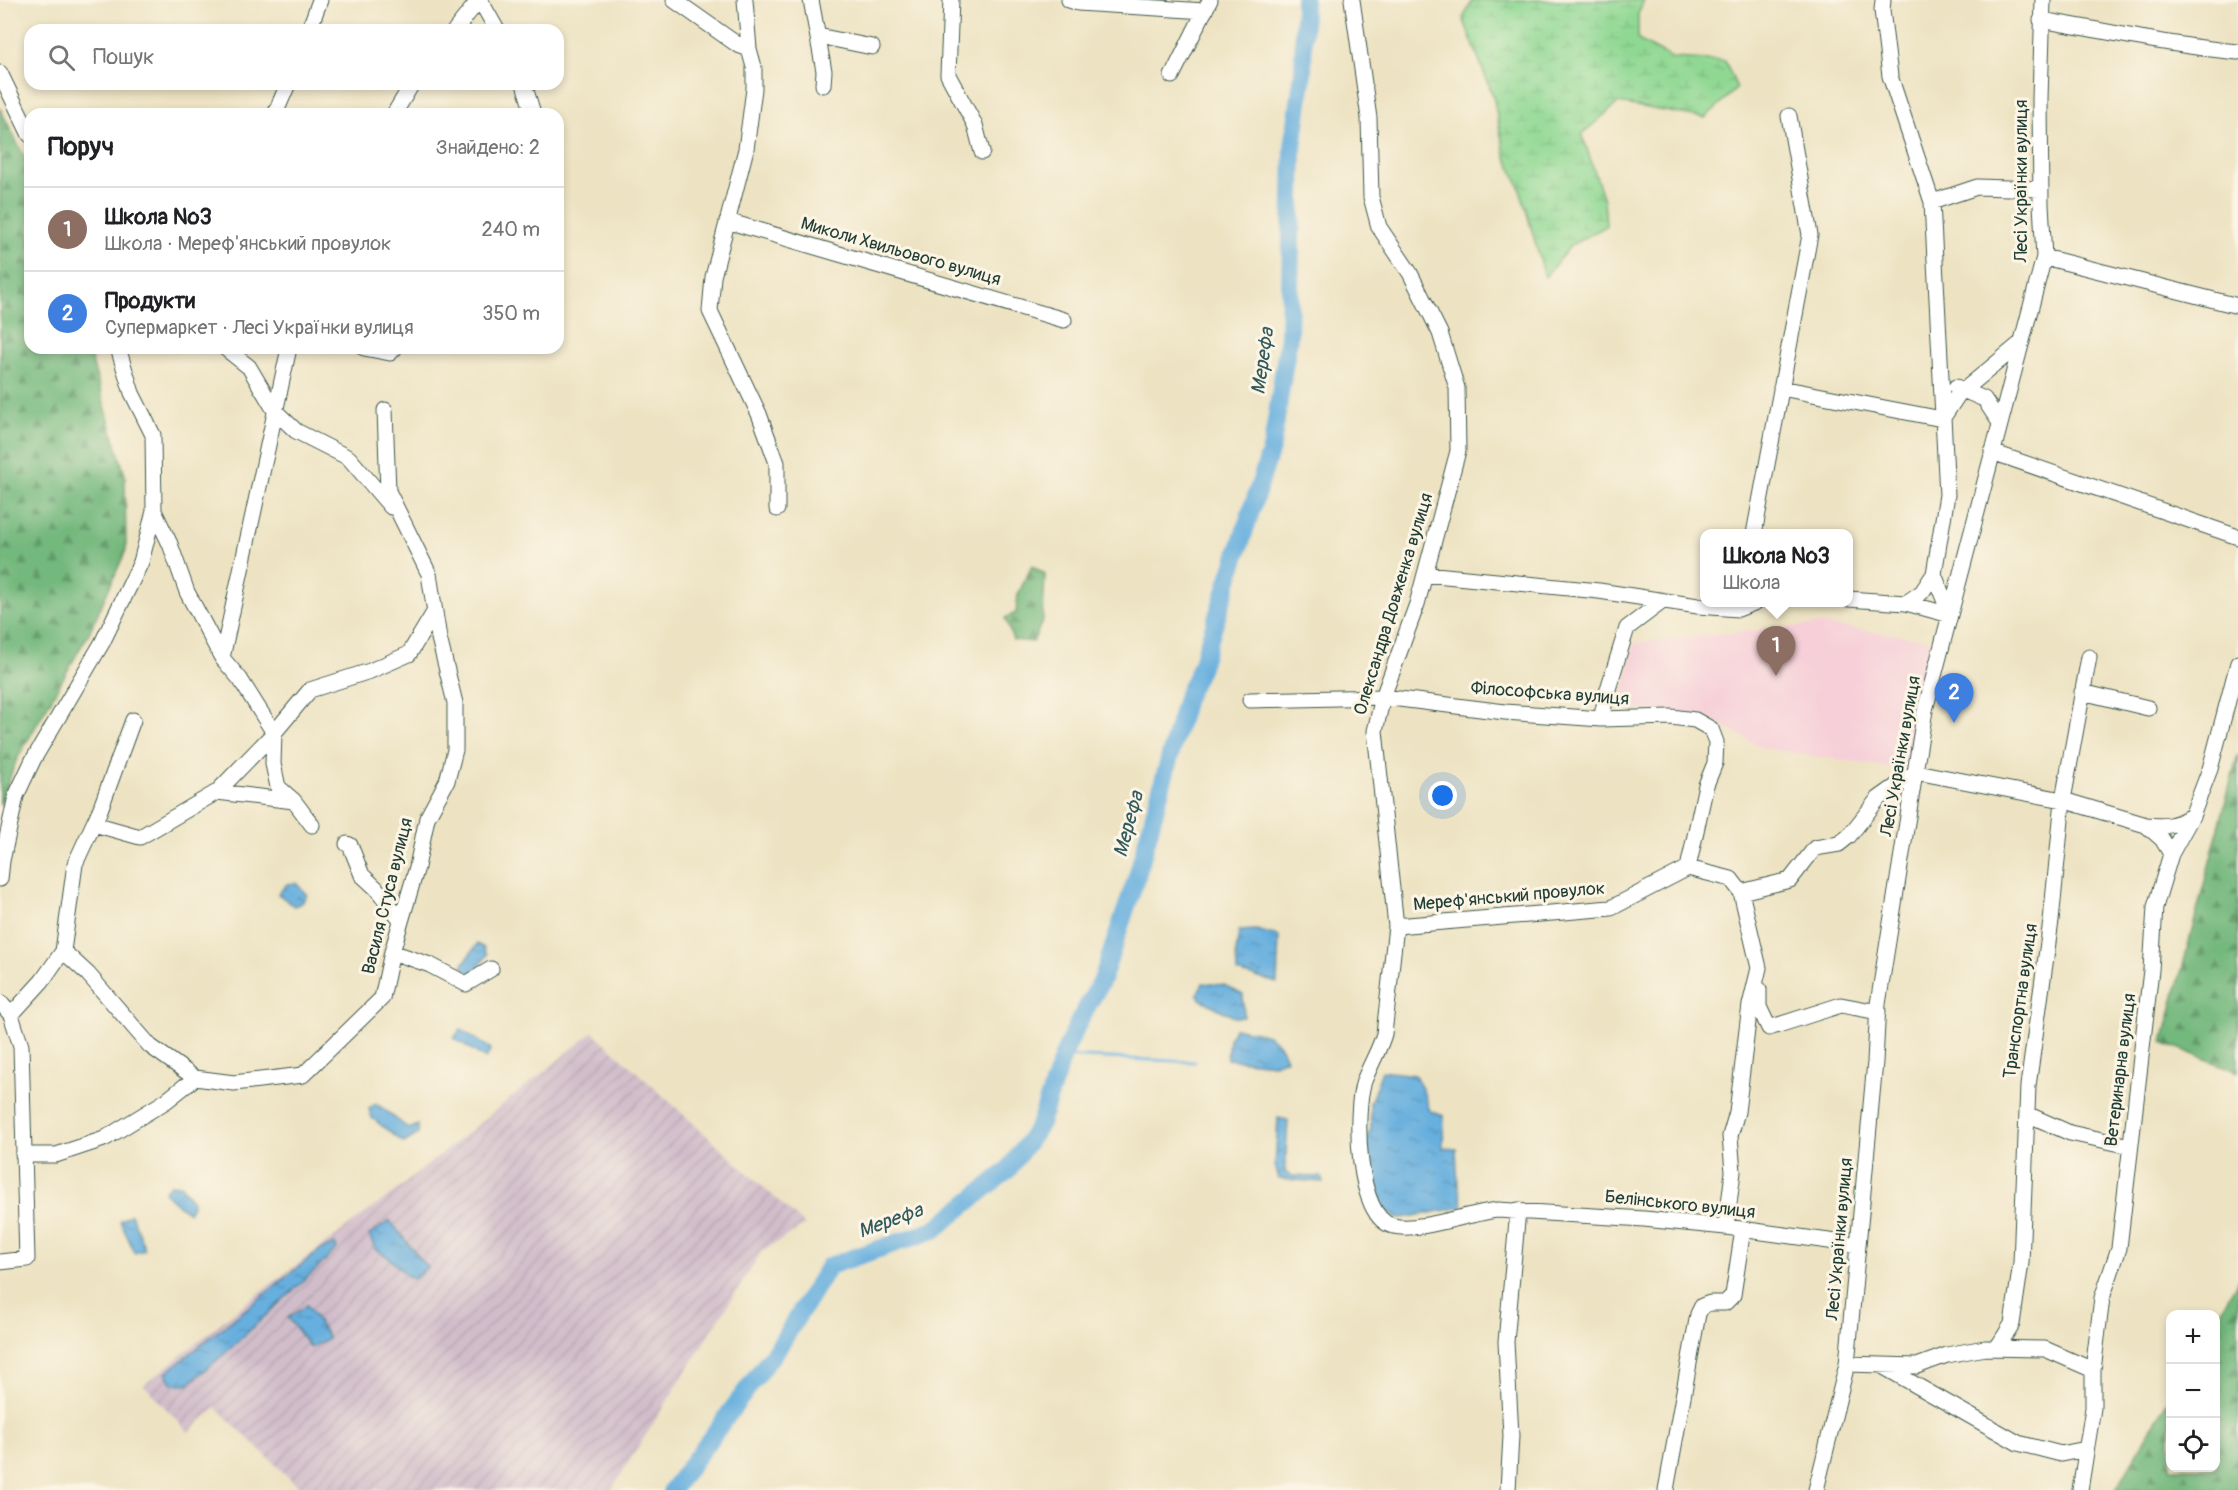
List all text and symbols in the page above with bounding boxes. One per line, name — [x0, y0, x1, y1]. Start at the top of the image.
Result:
search box — [24, 24, 564, 90]
icon: search — [45, 41, 78, 74]
text: Пошук — [93, 43, 154, 71]
street label: Лесі Українки вулиця — [2010, 100, 2033, 263]
text: Поруч — [48, 131, 114, 163]
text: Знайдено: 2 — [436, 135, 540, 160]
text: Школа №3 — [105, 203, 212, 231]
street label: Миколи Хвильового вулиця — [798, 212, 1004, 291]
text: 1 — [64, 217, 71, 242]
text: 240 m — [481, 217, 540, 242]
text: Школа · Мереф'янський провулок — [105, 231, 391, 256]
text: Продукти — [105, 287, 195, 315]
text: 2 — [62, 301, 73, 326]
text: 350 m — [482, 301, 540, 326]
text: Супермаркет · Лесі Українки вулиця — [105, 315, 414, 340]
water label: Мерефа — [1245, 324, 1280, 396]
street label: Олександра Довженка вулиця — [1349, 490, 1438, 718]
popup — [1700, 529, 1853, 607]
text: Школа №3 — [1723, 542, 1830, 570]
text: Школа — [1723, 570, 1780, 595]
pin: 1 — [1756, 626, 1796, 676]
street label: Лесі Українки вулиця — [1875, 674, 1926, 839]
pin: 2 — [1934, 674, 1974, 723]
street label: Філософська вулиця — [1470, 676, 1630, 711]
your location — [1428, 781, 1457, 810]
water label: Мерефа — [1108, 787, 1150, 860]
street label: Василя Стуса вулиця — [357, 815, 418, 977]
street label: Мереф'янський провулок — [1412, 877, 1606, 916]
street label: Транспортна вулиця — [1998, 922, 2043, 1080]
street label: Ветеринарна вулиця — [2100, 992, 2141, 1148]
street label: Лесі Українки вулиця — [1821, 1157, 1858, 1322]
street label: Белінського вулиця — [1604, 1185, 1756, 1224]
water label: Мерефа — [854, 1197, 928, 1244]
map controls — [2166, 1310, 2220, 1472]
button: + — [2166, 1310, 2220, 1364]
button: − — [2166, 1364, 2220, 1418]
button: locate — [2166, 1418, 2220, 1472]

